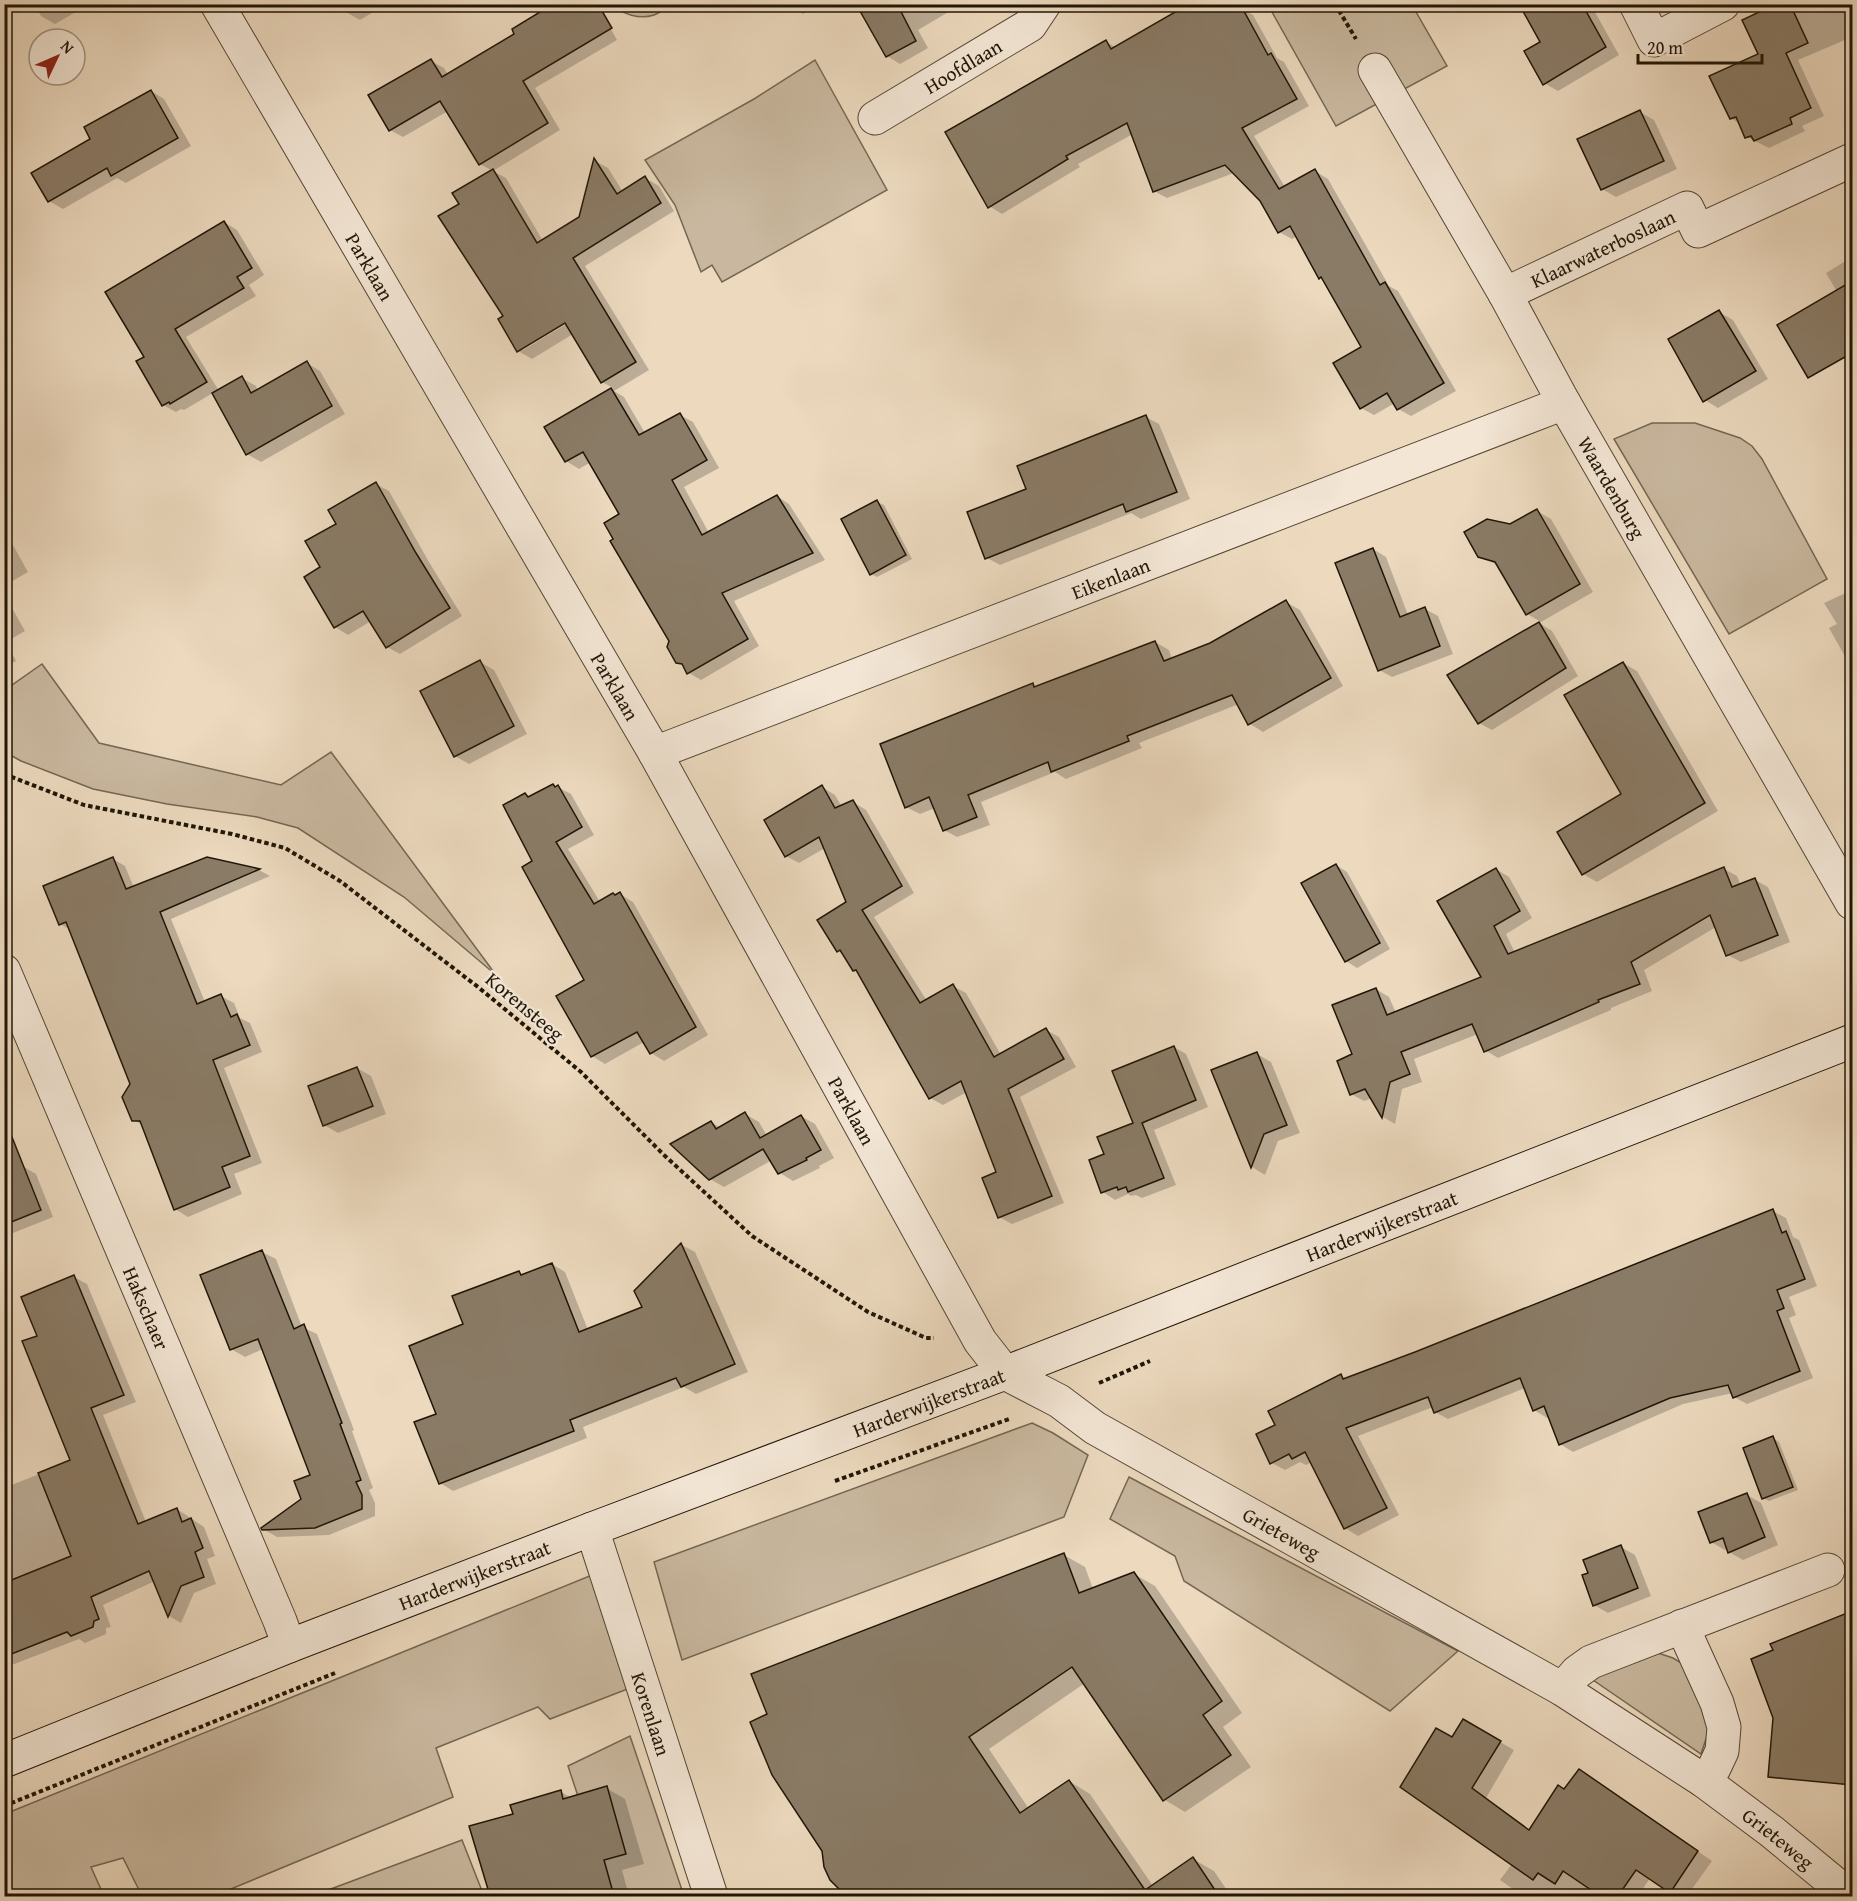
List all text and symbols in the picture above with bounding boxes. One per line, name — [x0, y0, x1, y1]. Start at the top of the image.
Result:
north arrow — [27, 27, 87, 87]
scale bar — [1638, 27, 1762, 65]
street label: Hoofdlaan — [918, 31, 1007, 100]
text: N — [55, 34, 80, 59]
text: 20 m — [1647, 34, 1683, 61]
street label: Klaarwaterboslaan — [1525, 201, 1680, 295]
street label: Parklaan — [339, 227, 402, 306]
street label: Waardenburg — [1571, 431, 1653, 544]
street label: Eikenlaan — [1067, 549, 1154, 606]
street label: Parklaan — [585, 647, 647, 725]
street label: Korensteeg — [480, 965, 570, 1047]
street label: Parklaan — [822, 1071, 883, 1150]
street label: Harderwijkerstraat — [1301, 1183, 1462, 1268]
street label: Hakschaer — [117, 1262, 178, 1354]
street label: Harderwijkerstraat — [848, 1360, 1009, 1444]
street label: Grieteweg — [1238, 1499, 1326, 1566]
street label: Harderwijkerstraat — [394, 1532, 555, 1617]
street label: Korenlaan — [625, 1668, 679, 1759]
street label: Grieteweg — [1737, 1800, 1821, 1876]

